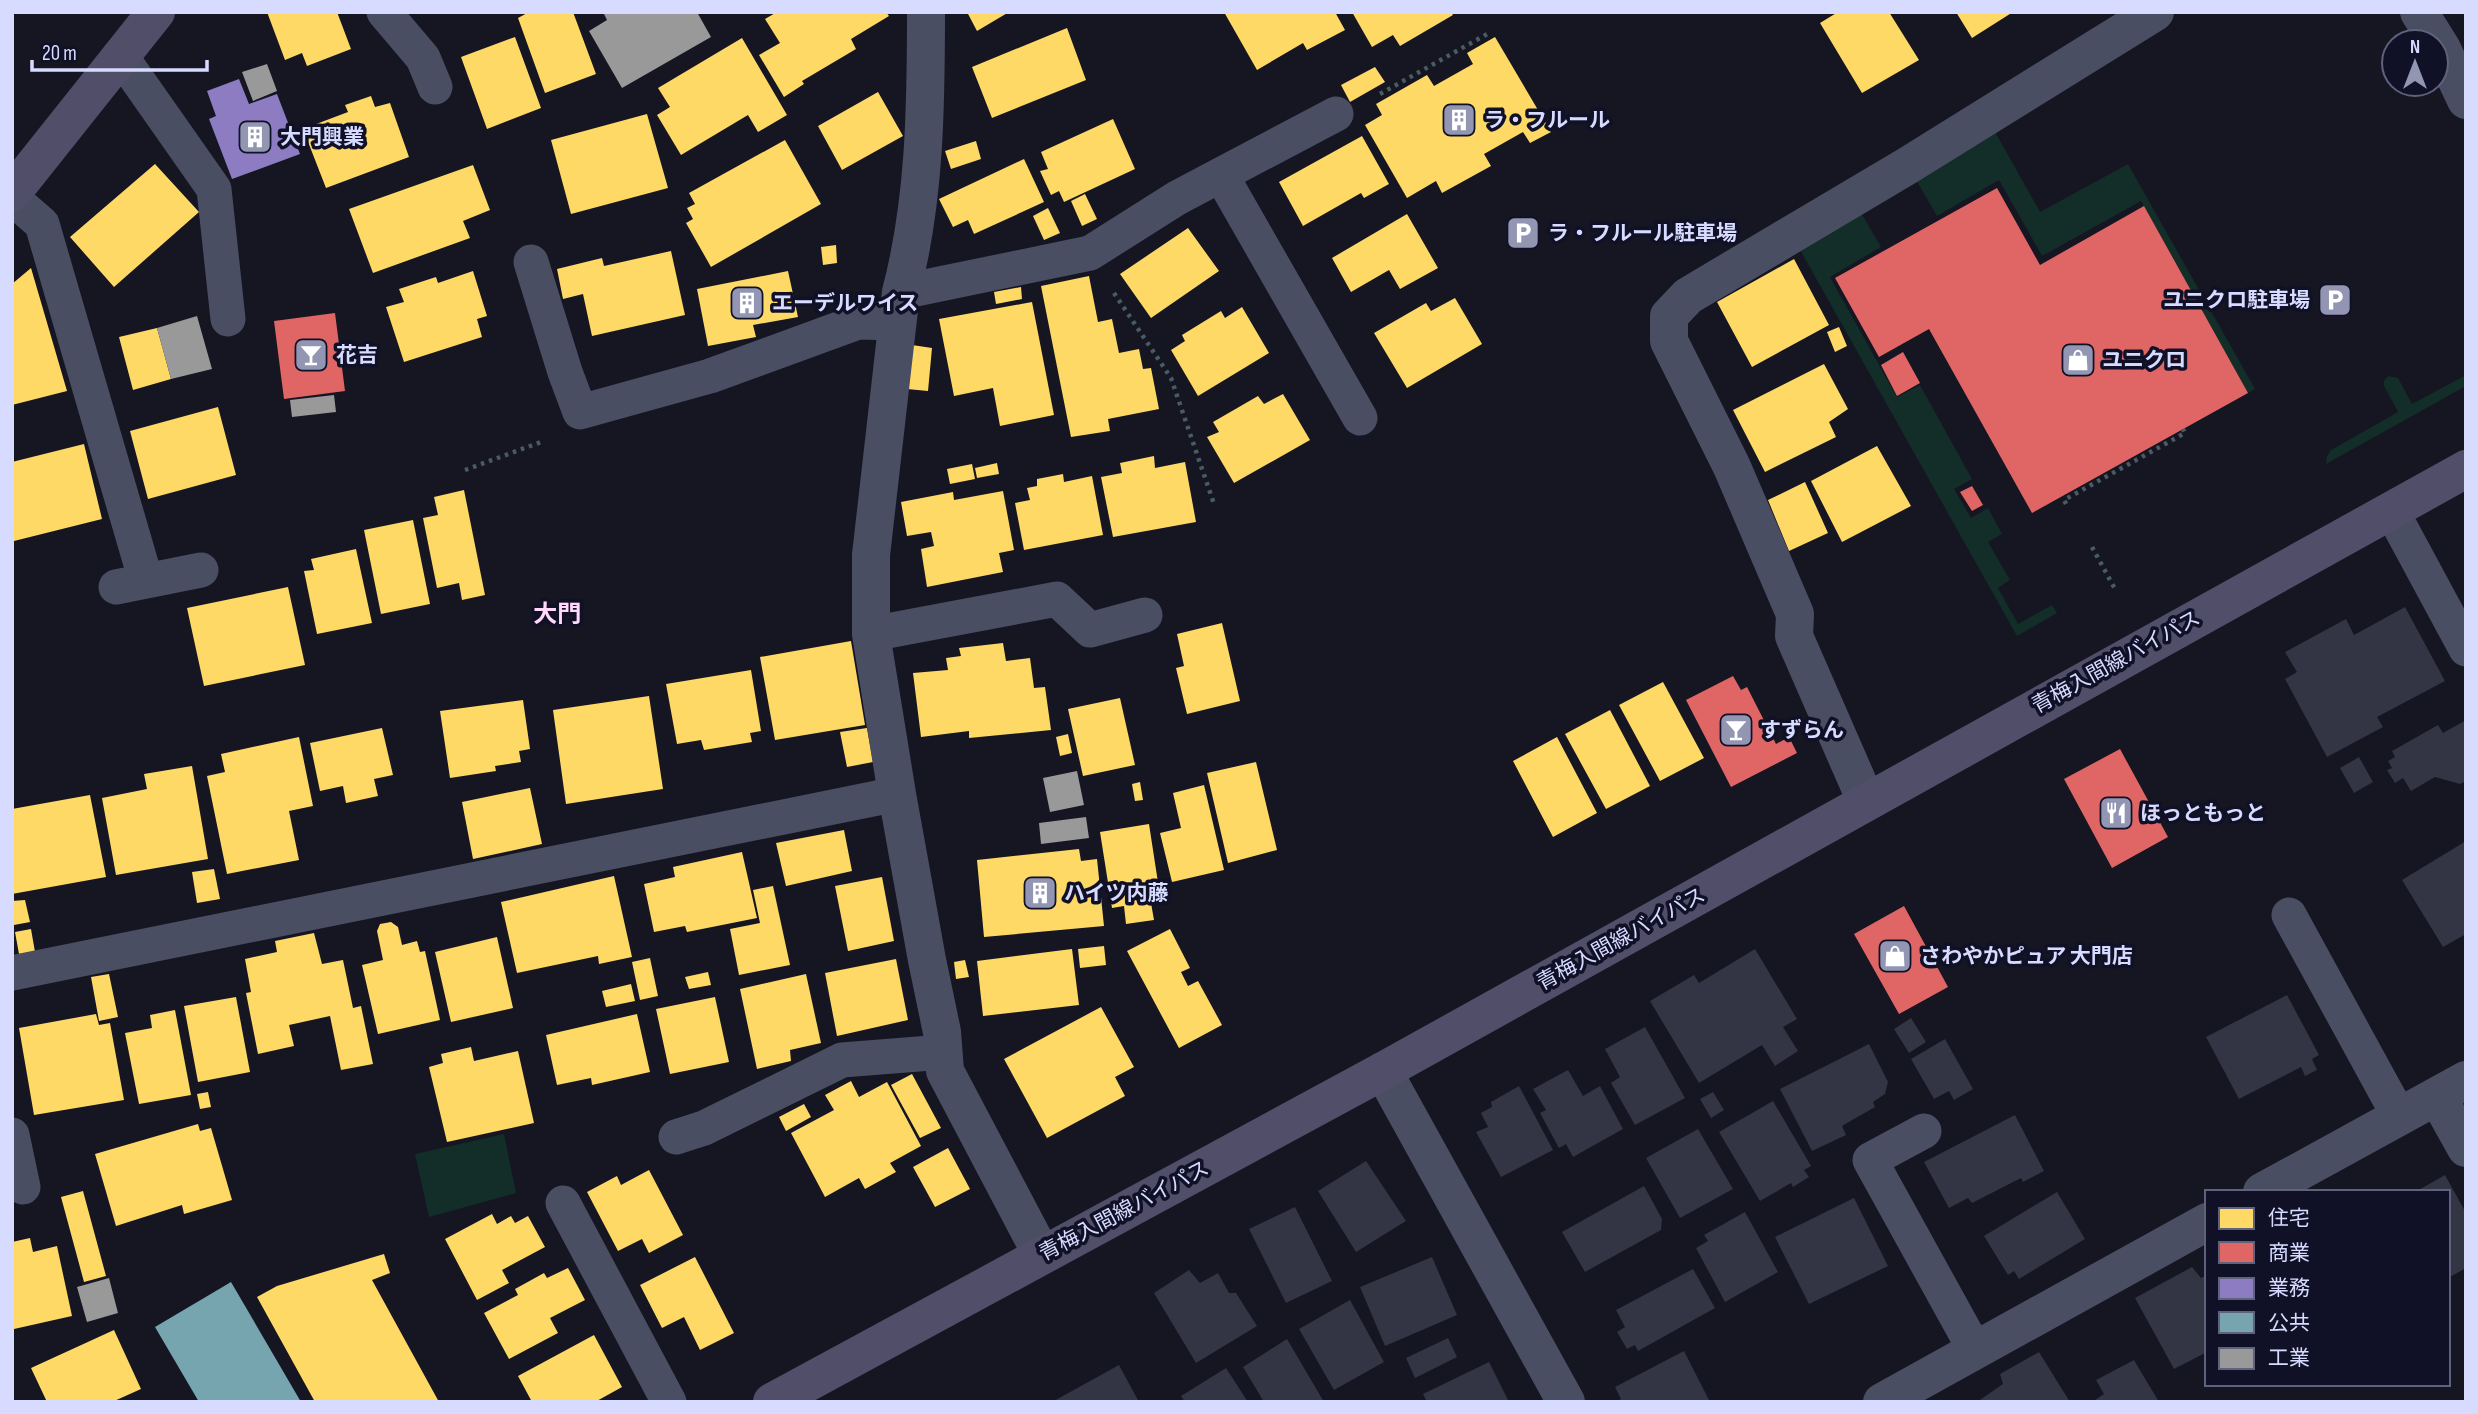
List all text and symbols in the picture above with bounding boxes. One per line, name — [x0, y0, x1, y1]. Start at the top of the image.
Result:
scale bar — [32, 28, 206, 72]
north arrow — [2380, 28, 2450, 98]
text: N — [2410, 36, 2420, 59]
text: 20 m — [42, 41, 77, 66]
building icon: ラ・フルール — [1440, 101, 1478, 139]
place label: ラ・フルール — [1484, 108, 1610, 133]
building icon: 大門興業 — [236, 118, 274, 156]
place label: 大門興業 — [280, 125, 364, 150]
parking icon: ラ・フルール駐車場 — [1504, 214, 1542, 252]
place label: ラ・フルール駐車場 — [1548, 221, 1737, 246]
parking icon: ユニクロ駐車場 — [2316, 281, 2354, 319]
building icon: エーデルワイス — [728, 284, 766, 322]
place label: ユニクロ駐車場 — [2163, 288, 2310, 313]
place label: エーデルワイス — [772, 291, 918, 316]
bar icon: 花吉 — [292, 336, 330, 374]
shop icon: ユニクロ — [2059, 341, 2097, 379]
place label: 花吉 — [336, 343, 378, 368]
place label: ユニクロ — [2102, 348, 2186, 373]
district label: 大門 — [533, 600, 581, 629]
street label: 青梅入間線バイパス — [2027, 605, 2205, 719]
bar icon: すずらん — [1717, 711, 1755, 749]
place label: すずらん — [1760, 718, 1844, 743]
restaurant icon: ほっともっと — [2097, 794, 2135, 832]
place label: ほっともっと — [2140, 801, 2266, 826]
building icon: ハイツ内藤 — [1021, 874, 1059, 912]
place label: ハイツ内藤 — [1064, 881, 1169, 906]
street label: 青梅入間線バイパス — [1532, 882, 1710, 996]
shop icon: さわやかピュア 大門店 — [1876, 937, 1914, 975]
place label: さわやかピュア 大門店 — [1920, 944, 2133, 969]
street label: 青梅入間線バイパス — [1035, 1156, 1213, 1266]
legend — [2205, 1190, 2450, 1386]
text: 住宅 — [2268, 1206, 2310, 1231]
text: 商業 — [2268, 1241, 2310, 1266]
text: 業務 — [2268, 1276, 2310, 1301]
text: 公共 — [2268, 1311, 2310, 1336]
text: 工業 — [2268, 1346, 2310, 1371]

